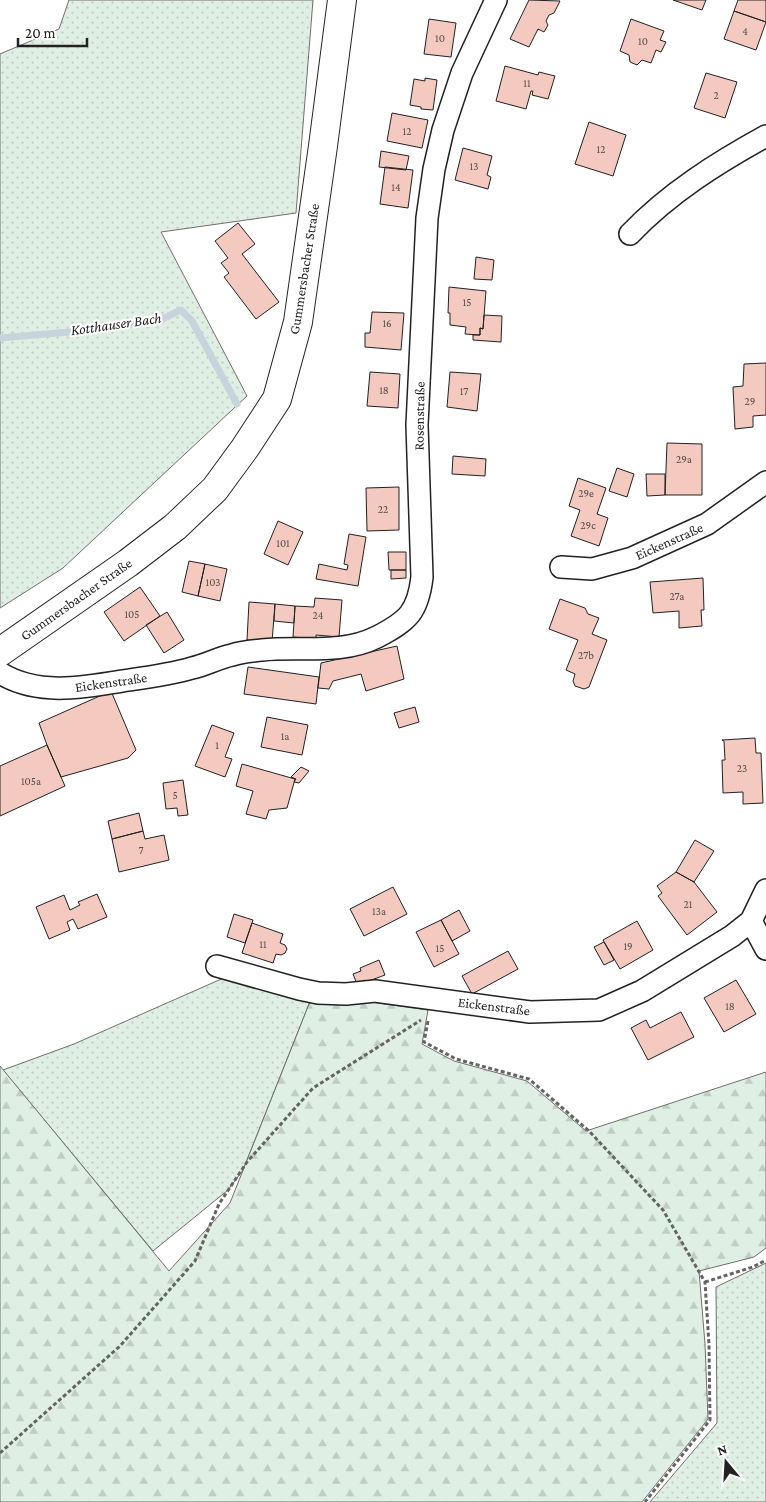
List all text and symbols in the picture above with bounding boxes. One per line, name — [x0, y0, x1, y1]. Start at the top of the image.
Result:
scale bar — [18, 15, 86, 47]
text: 20 m — [25, 25, 56, 41]
house number: 4 — [742, 25, 748, 37]
house number: 10 — [435, 32, 445, 44]
house number: 10 — [638, 35, 648, 47]
house number: 11 — [523, 77, 531, 89]
house number: 2 — [713, 89, 719, 101]
house number: 12 — [403, 125, 411, 137]
house number: 12 — [597, 143, 605, 155]
house number: 13 — [470, 160, 478, 172]
house number: 14 — [391, 181, 401, 193]
street label: Gummersbacher Straße — [286, 202, 322, 336]
house number: 15 — [463, 296, 471, 308]
water label: Kotthauser Bach — [70, 310, 162, 338]
house number: 16 — [382, 317, 392, 329]
street label: Rosenstraße — [410, 381, 428, 451]
house number: 18 — [379, 384, 389, 396]
house number: 17 — [460, 385, 468, 397]
house number: 29 — [745, 395, 755, 407]
house number: 29a — [676, 453, 692, 465]
house number: 29e — [578, 487, 594, 499]
house number: 22 — [378, 503, 388, 515]
house number: 29c — [580, 519, 596, 531]
street label: Eickenstraße — [633, 519, 705, 563]
house number: 101 — [276, 537, 290, 549]
street label: Gummersbacher Straße — [17, 555, 135, 643]
house number: 103 — [206, 576, 221, 588]
house number: 27a — [670, 590, 684, 602]
house number: 105 — [124, 608, 140, 620]
house number: 24 — [313, 609, 324, 621]
house number: 27b — [578, 649, 594, 661]
street label: Eickenstraße — [74, 669, 148, 695]
house number: 1a — [281, 730, 289, 742]
house number: 1 — [215, 739, 219, 751]
house number: 23 — [737, 762, 747, 774]
house number: 105a — [21, 775, 41, 787]
house number: 5 — [172, 789, 178, 801]
house number: 7 — [138, 844, 144, 856]
house number: 21 — [684, 898, 693, 910]
house number: 13a — [372, 905, 386, 917]
house number: 11 — [259, 938, 267, 950]
house number: 19 — [623, 940, 633, 952]
house number: 15 — [436, 942, 444, 954]
street label: Eickenstraße — [457, 994, 531, 1018]
house number: 18 — [725, 1000, 735, 1012]
north arrow — [701, 1437, 751, 1487]
text: N — [715, 1440, 729, 1459]

